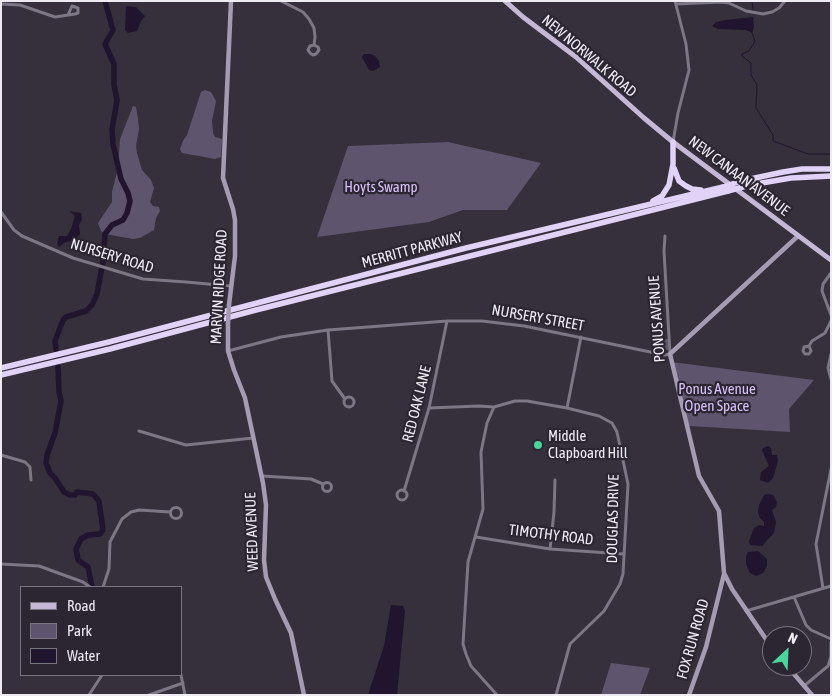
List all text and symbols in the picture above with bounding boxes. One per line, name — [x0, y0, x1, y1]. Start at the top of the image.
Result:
street label: NEW NORWALK ROAD — [538, 11, 640, 101]
street label: NEW CANAAN AVENUE — [685, 132, 793, 220]
park label: Hoyts Swamp — [344, 178, 418, 196]
street label: MERRITT PARKWAY — [360, 228, 464, 272]
street label: MARVIN RIDGE ROAD — [207, 229, 231, 345]
street label: NURSERY ROAD — [68, 235, 156, 277]
street label: PONUS AVENUE — [645, 275, 669, 363]
street label: NURSERY STREET — [490, 301, 586, 335]
street label: RED OAK LANE — [399, 364, 435, 444]
park label: Ponus Avenue Open Space — [678, 380, 756, 415]
place label: Middle Clapboard Hill — [548, 427, 628, 462]
marker: Middle Clapboard Hill — [532, 439, 544, 451]
street label: DOUGLAS DRIVE — [603, 474, 623, 564]
street label: WEED AVENUE — [242, 492, 262, 572]
street label: TIMOTHY ROAD — [508, 521, 594, 549]
legend — [20, 586, 182, 676]
text: Road — [67, 597, 96, 614]
street label: FOX RUN ROAD — [673, 597, 713, 681]
text: Park — [67, 622, 92, 639]
north arrow — [762, 626, 812, 676]
text: N — [786, 629, 800, 647]
text: Water — [67, 647, 100, 664]

